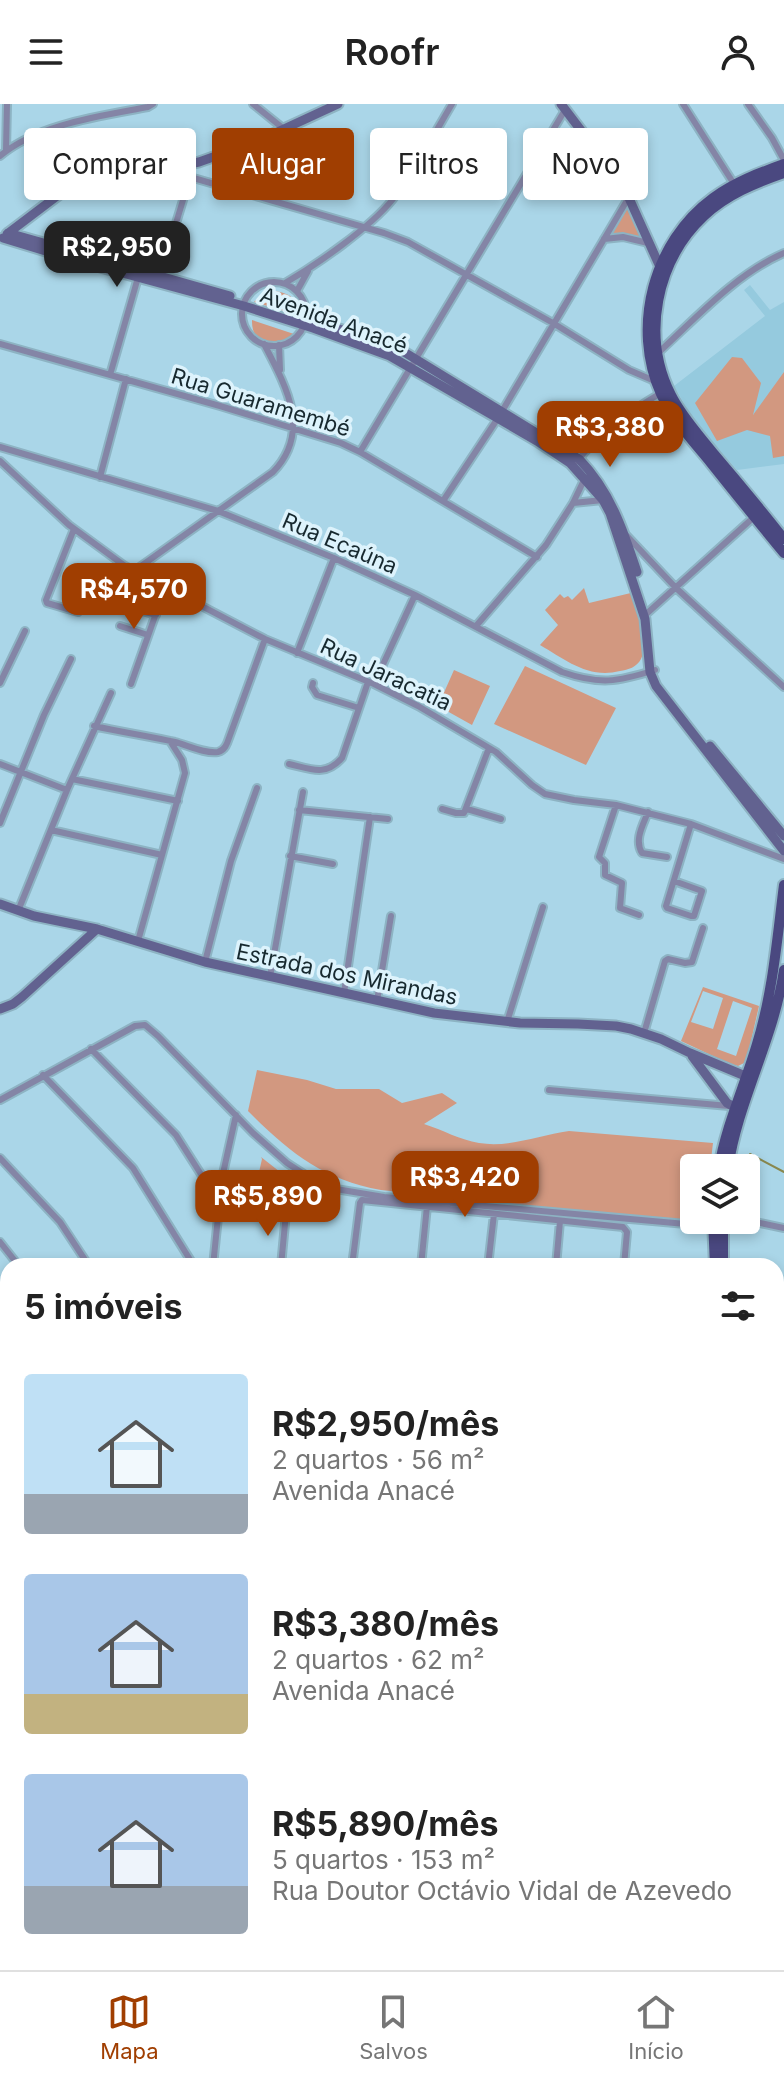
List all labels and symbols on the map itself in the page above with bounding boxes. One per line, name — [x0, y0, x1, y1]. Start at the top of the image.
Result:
pin: R$2,950 — [43, 221, 191, 289]
street label: Avenida Anacé — [257, 281, 411, 359]
street label: Rua Guaramembé — [168, 362, 354, 442]
pin: R$3,380 — [536, 401, 684, 469]
street label: Rua Ecaúna — [279, 507, 401, 579]
pin: R$4,570 — [60, 563, 208, 631]
street label: Rua Jaracatia — [316, 632, 456, 716]
street label: Estrada dos Mirandas — [234, 938, 460, 1010]
pin: R$3,420 — [391, 1151, 539, 1219]
pin: R$5,890 — [194, 1170, 342, 1238]

